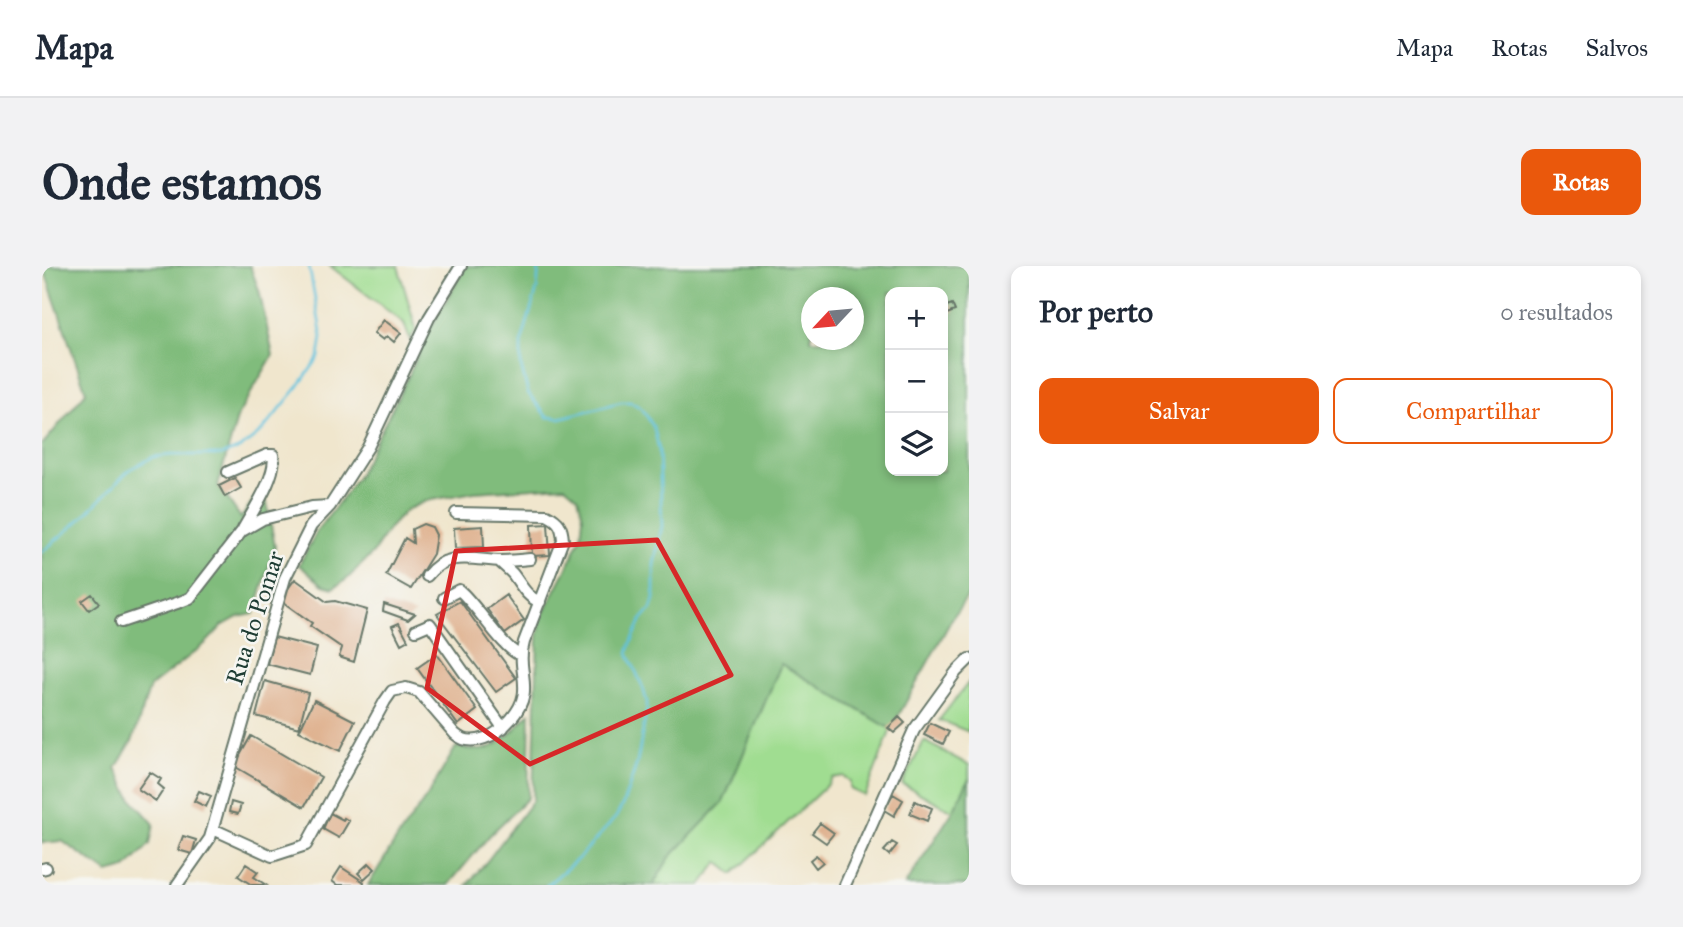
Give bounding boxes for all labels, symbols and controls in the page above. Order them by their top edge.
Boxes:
text: Mapa [35,28,113,68]
text: Mapa [1396,33,1453,63]
text: Rotas [1491,33,1547,63]
text: Salvos [1585,33,1648,63]
button: Rotas [1521,149,1641,215]
text: Onde estamos [42,153,322,212]
north arrow [801,287,864,350]
map controls [885,287,948,476]
button: + [885,287,948,350]
text: Por perto [1039,294,1153,330]
text: 0 resultados [1500,298,1613,326]
button: − [885,350,948,413]
button: Salvar [1039,378,1319,444]
button: Compartilhar [1333,378,1613,444]
button: layers [885,413,948,476]
street label: Rua do Pomar [219,547,291,689]

